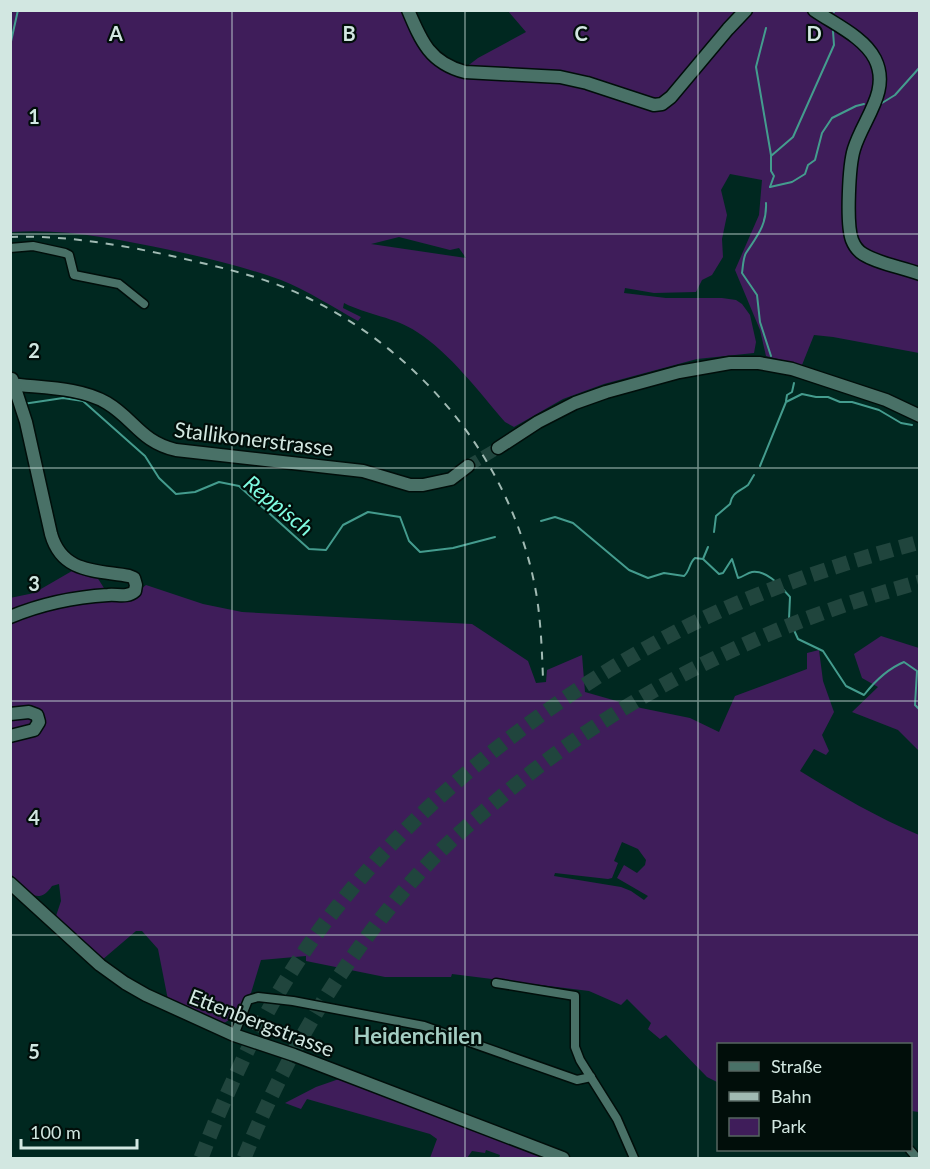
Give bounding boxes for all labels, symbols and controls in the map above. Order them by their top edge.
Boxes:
text: A [108,21,123,45]
text: B [342,21,356,45]
text: C [574,21,588,45]
text: D [806,21,822,45]
text: 1 [28,104,40,128]
text: 2 [28,338,40,362]
street label: Stallikonerstrasse [173,416,335,460]
water label: Reppisch [239,469,319,541]
text: 3 [28,571,40,595]
text: 4 [28,805,40,829]
street label: Ettenbergstrasse [186,983,338,1061]
district label: Heidenchilen [354,1022,482,1049]
text: 5 [28,1039,40,1063]
legend [717,1043,912,1151]
text: Straße [771,1055,822,1077]
text: Bahn [771,1085,812,1107]
scale bar [21,1112,136,1150]
text: Park [771,1115,807,1137]
text: 100 m [30,1121,81,1143]

